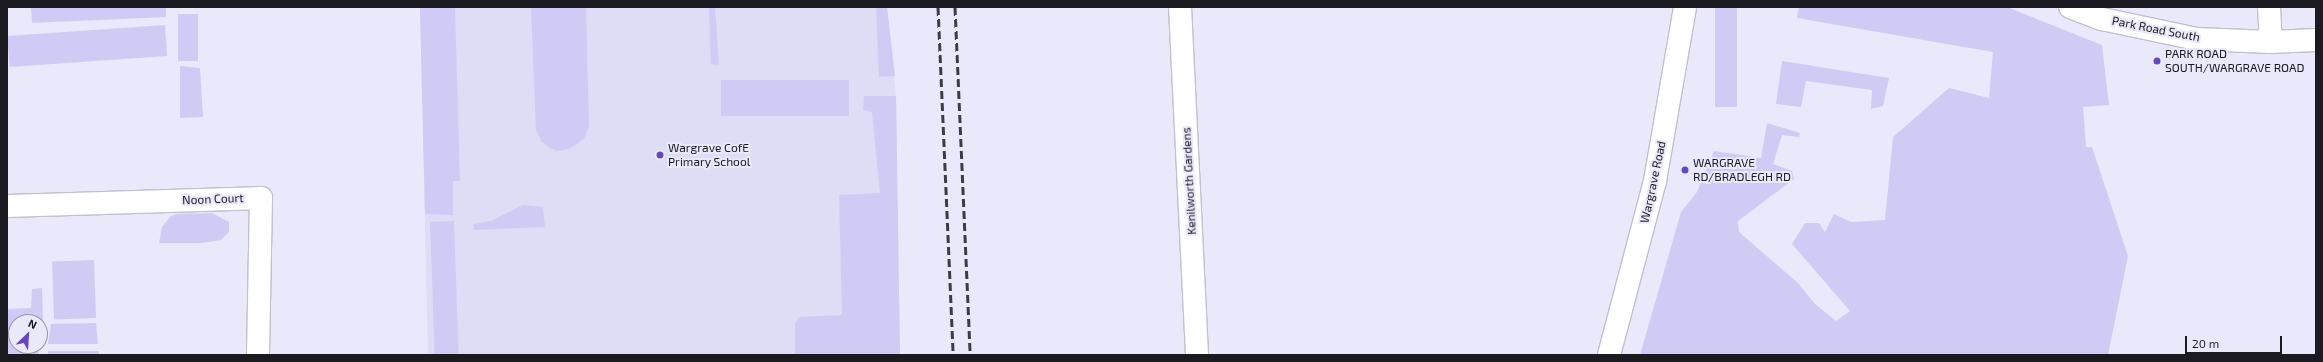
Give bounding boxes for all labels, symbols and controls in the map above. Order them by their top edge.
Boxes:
street label: Park Road South [2111,13,2201,45]
place label: PARK ROAD SOUTH/WARGRAVE ROAD [2165,47,2304,75]
marker: PARK ROAD SOUTH/WARGRAVE ROAD [2152,56,2162,66]
street label: Kenilworth Gardens [1179,127,1199,235]
street label: Wargrave Road [1637,140,1669,224]
place label: Wargrave CofE Primary School [668,141,751,169]
marker: Wargrave CofE Primary School [655,150,665,160]
place label: WARGRAVE RD/BRADLEGH RD [1693,156,1791,184]
marker: WARGRAVE RD/BRADLEGH RD [1680,165,1690,175]
street label: Noon Court [182,191,244,207]
north arrow [8,314,48,354]
text: N [27,316,39,331]
scale bar [2187,328,2284,354]
text: 20 m [2192,336,2219,350]

